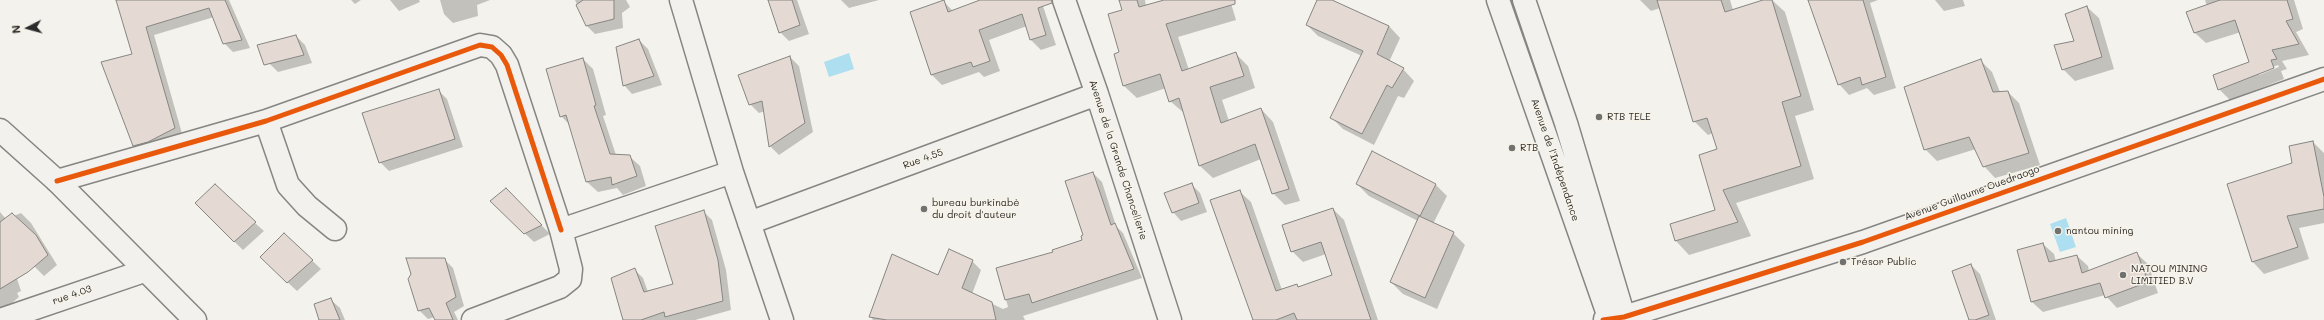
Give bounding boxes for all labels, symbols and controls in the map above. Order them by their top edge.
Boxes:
north arrow [8,8,48,48]
text: N [8,24,23,34]
street label: Avenue de la Grande Chancellerie [1086,78,1150,242]
street label: Avenue de l'Indépendance [1528,97,1582,223]
place label: RTB TELE [1607,111,1651,123]
marker: RTB TELE [1594,112,1604,122]
place label: RTB [1520,142,1538,154]
marker: RTB [1507,143,1517,153]
street label: Rue 4.55 [901,146,945,172]
street label: Avenue Guillaume Ouedraogo [1903,163,2041,223]
place label: bureau burkinabè du droit d'auteur [932,197,1020,220]
marker: bureau burkinabè du droit d'auteur [919,204,929,214]
place label: nantou mining [2066,225,2133,237]
marker: nantou mining [2053,226,2063,236]
place label: Trésor Public [1851,256,1916,268]
marker: Trésor Public [1838,257,1848,267]
place label: NATOU MINING LIMITIED B.V [2131,263,2208,286]
marker: NATOU MINING LIMITIED B.V [2118,270,2128,280]
street label: rue 4.03 [51,283,93,307]

